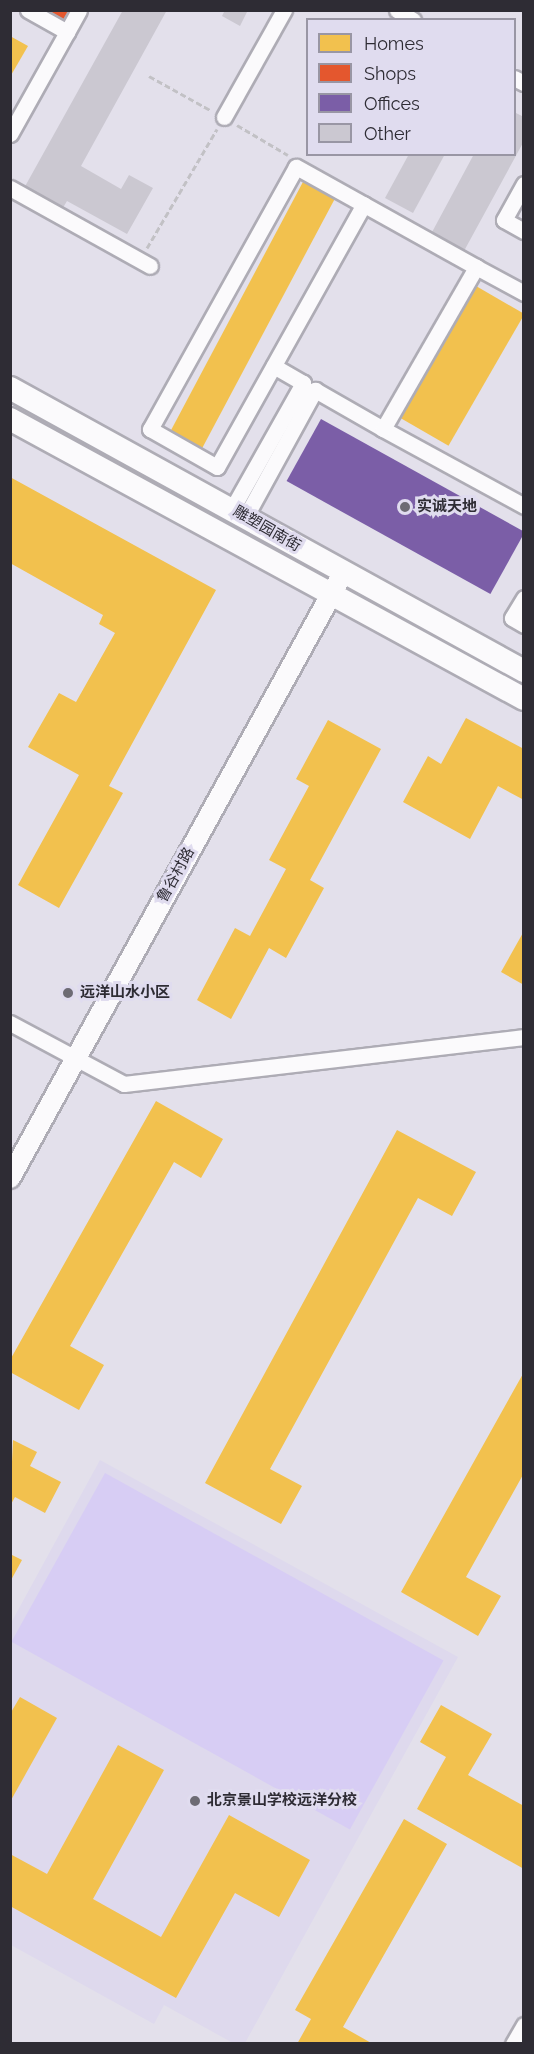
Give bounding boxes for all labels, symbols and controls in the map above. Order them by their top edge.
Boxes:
legend [306,18,516,156]
text: Homes [364,33,424,54]
text: Shops [364,63,416,84]
text: Offices [364,93,420,114]
text: Other [364,123,411,144]
place label: 实诚天地 [417,498,477,516]
marker: 实诚天地 [398,500,412,514]
street label: 雕塑园南街 [230,502,304,556]
street label: 鲁谷村路 [154,844,198,906]
place label: 远洋山水小区 [80,984,170,1002]
marker: 远洋山水小区 [61,986,75,1000]
place label: 北京景山学校远洋分校 [207,1792,357,1810]
marker: 北京景山学校远洋分校 [188,1794,202,1808]

